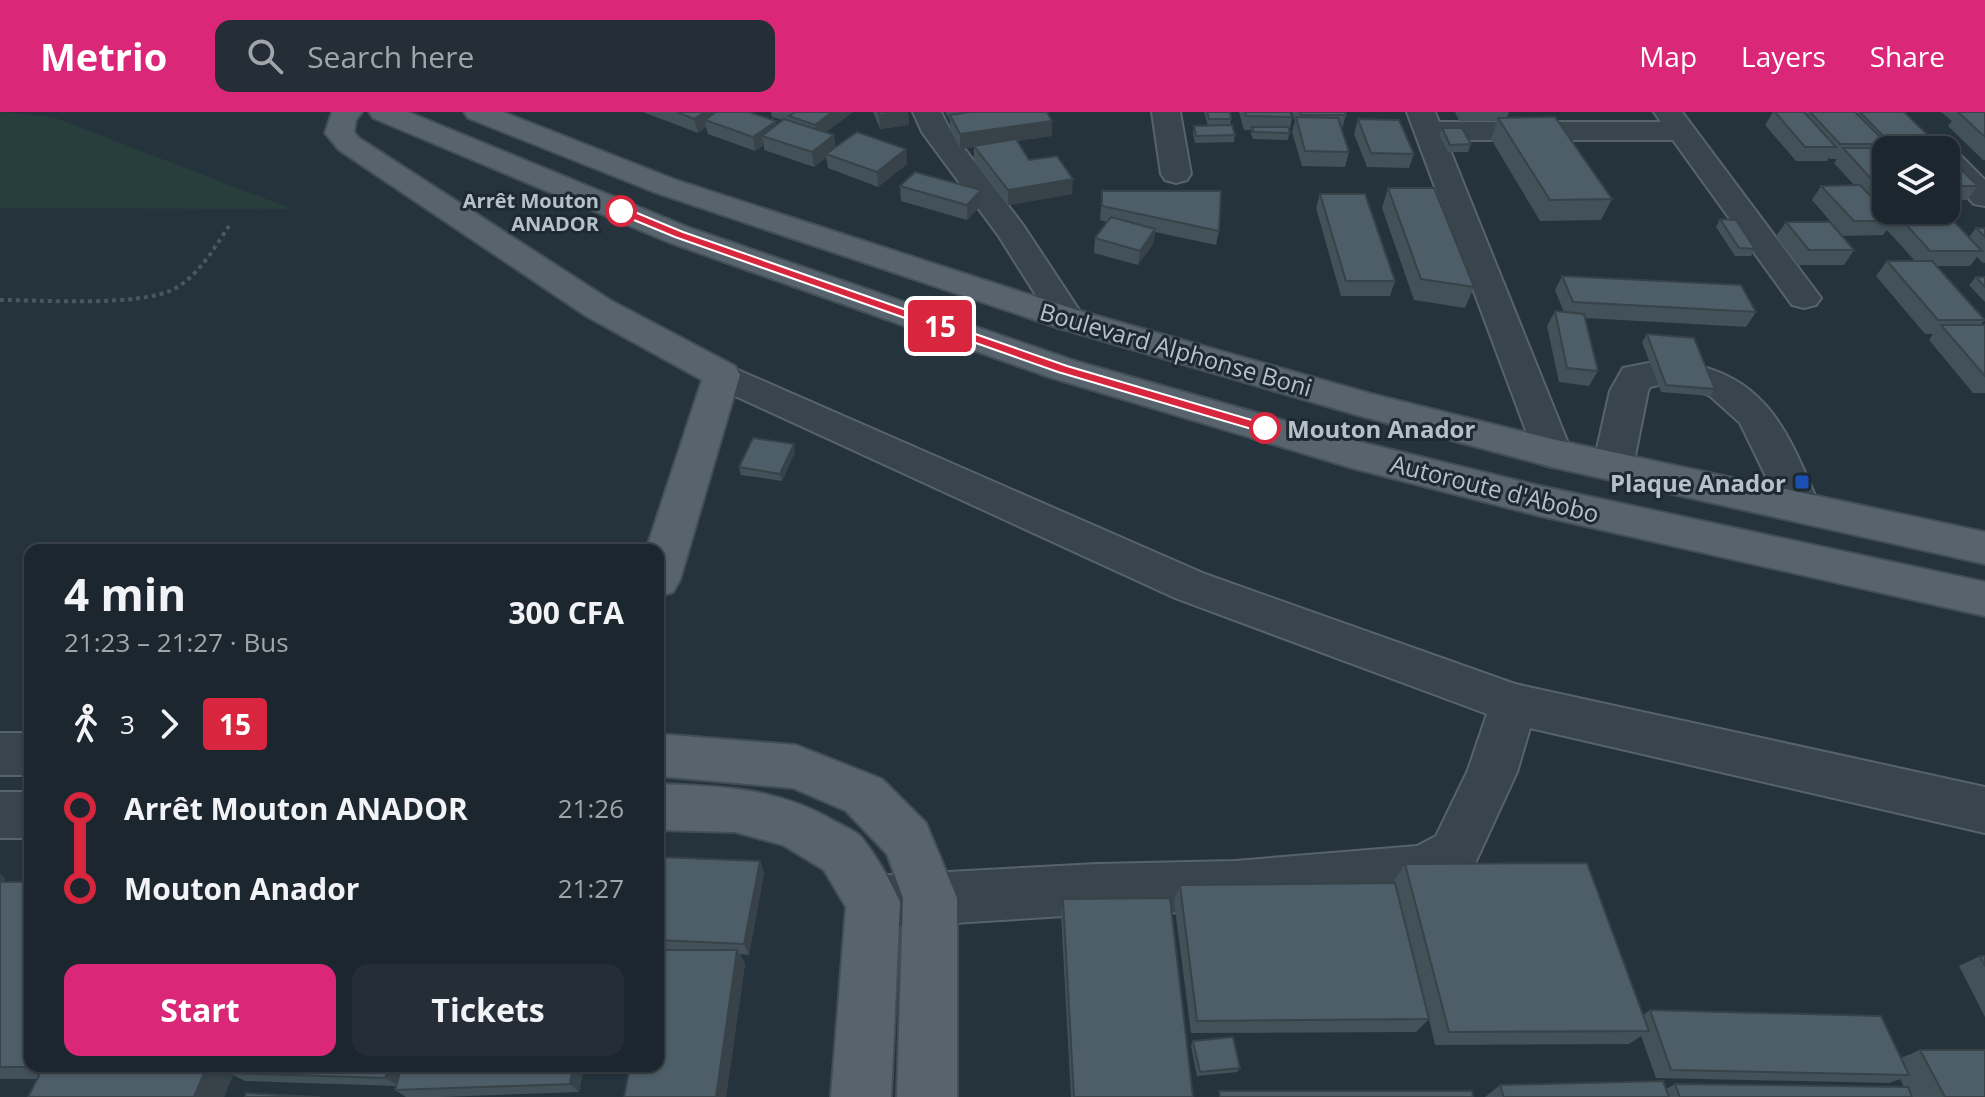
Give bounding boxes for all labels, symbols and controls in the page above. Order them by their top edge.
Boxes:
search box [215,20,775,92]
text: Metrio [40,30,167,82]
icon: search [243,34,287,78]
text: Search here [307,36,474,77]
text: Map [1639,37,1697,75]
text: Layers [1741,37,1826,75]
text: Share [1870,37,1945,75]
map controls [1872,136,1960,224]
button: layers [1872,136,1960,224]
place label: Arrêt Mouton ANADOR [463,187,600,237]
marker: Arrêt Mouton ANADOR [606,196,636,226]
street label: Boulevard Alphonse Boni [1036,294,1316,404]
line badge: 15 [904,300,976,352]
text: 15 [924,307,956,345]
place label: Mouton Anador [1287,412,1475,445]
marker: Mouton Anador [1250,413,1280,443]
street label: Autoroute d'Abobo [1387,446,1603,530]
place label: Plaque Anador [1610,466,1786,499]
marker: Plaque Anador [1793,473,1811,491]
text: 4 min [64,564,186,624]
text: 300 CFA [508,592,624,633]
text: 21:23 – 21:27 · Bus [64,624,289,660]
icon: walk [64,702,108,746]
icon: forward [147,702,191,746]
text: 15 [219,705,251,743]
text: 3 [120,706,135,742]
text: Arrêt Mouton ANADOR [124,788,468,829]
text: 21:26 [558,790,624,826]
text: Mouton Anador [124,868,359,909]
text: 21:27 [558,870,624,906]
button: Start [64,964,336,1056]
button: Tickets [352,964,624,1056]

